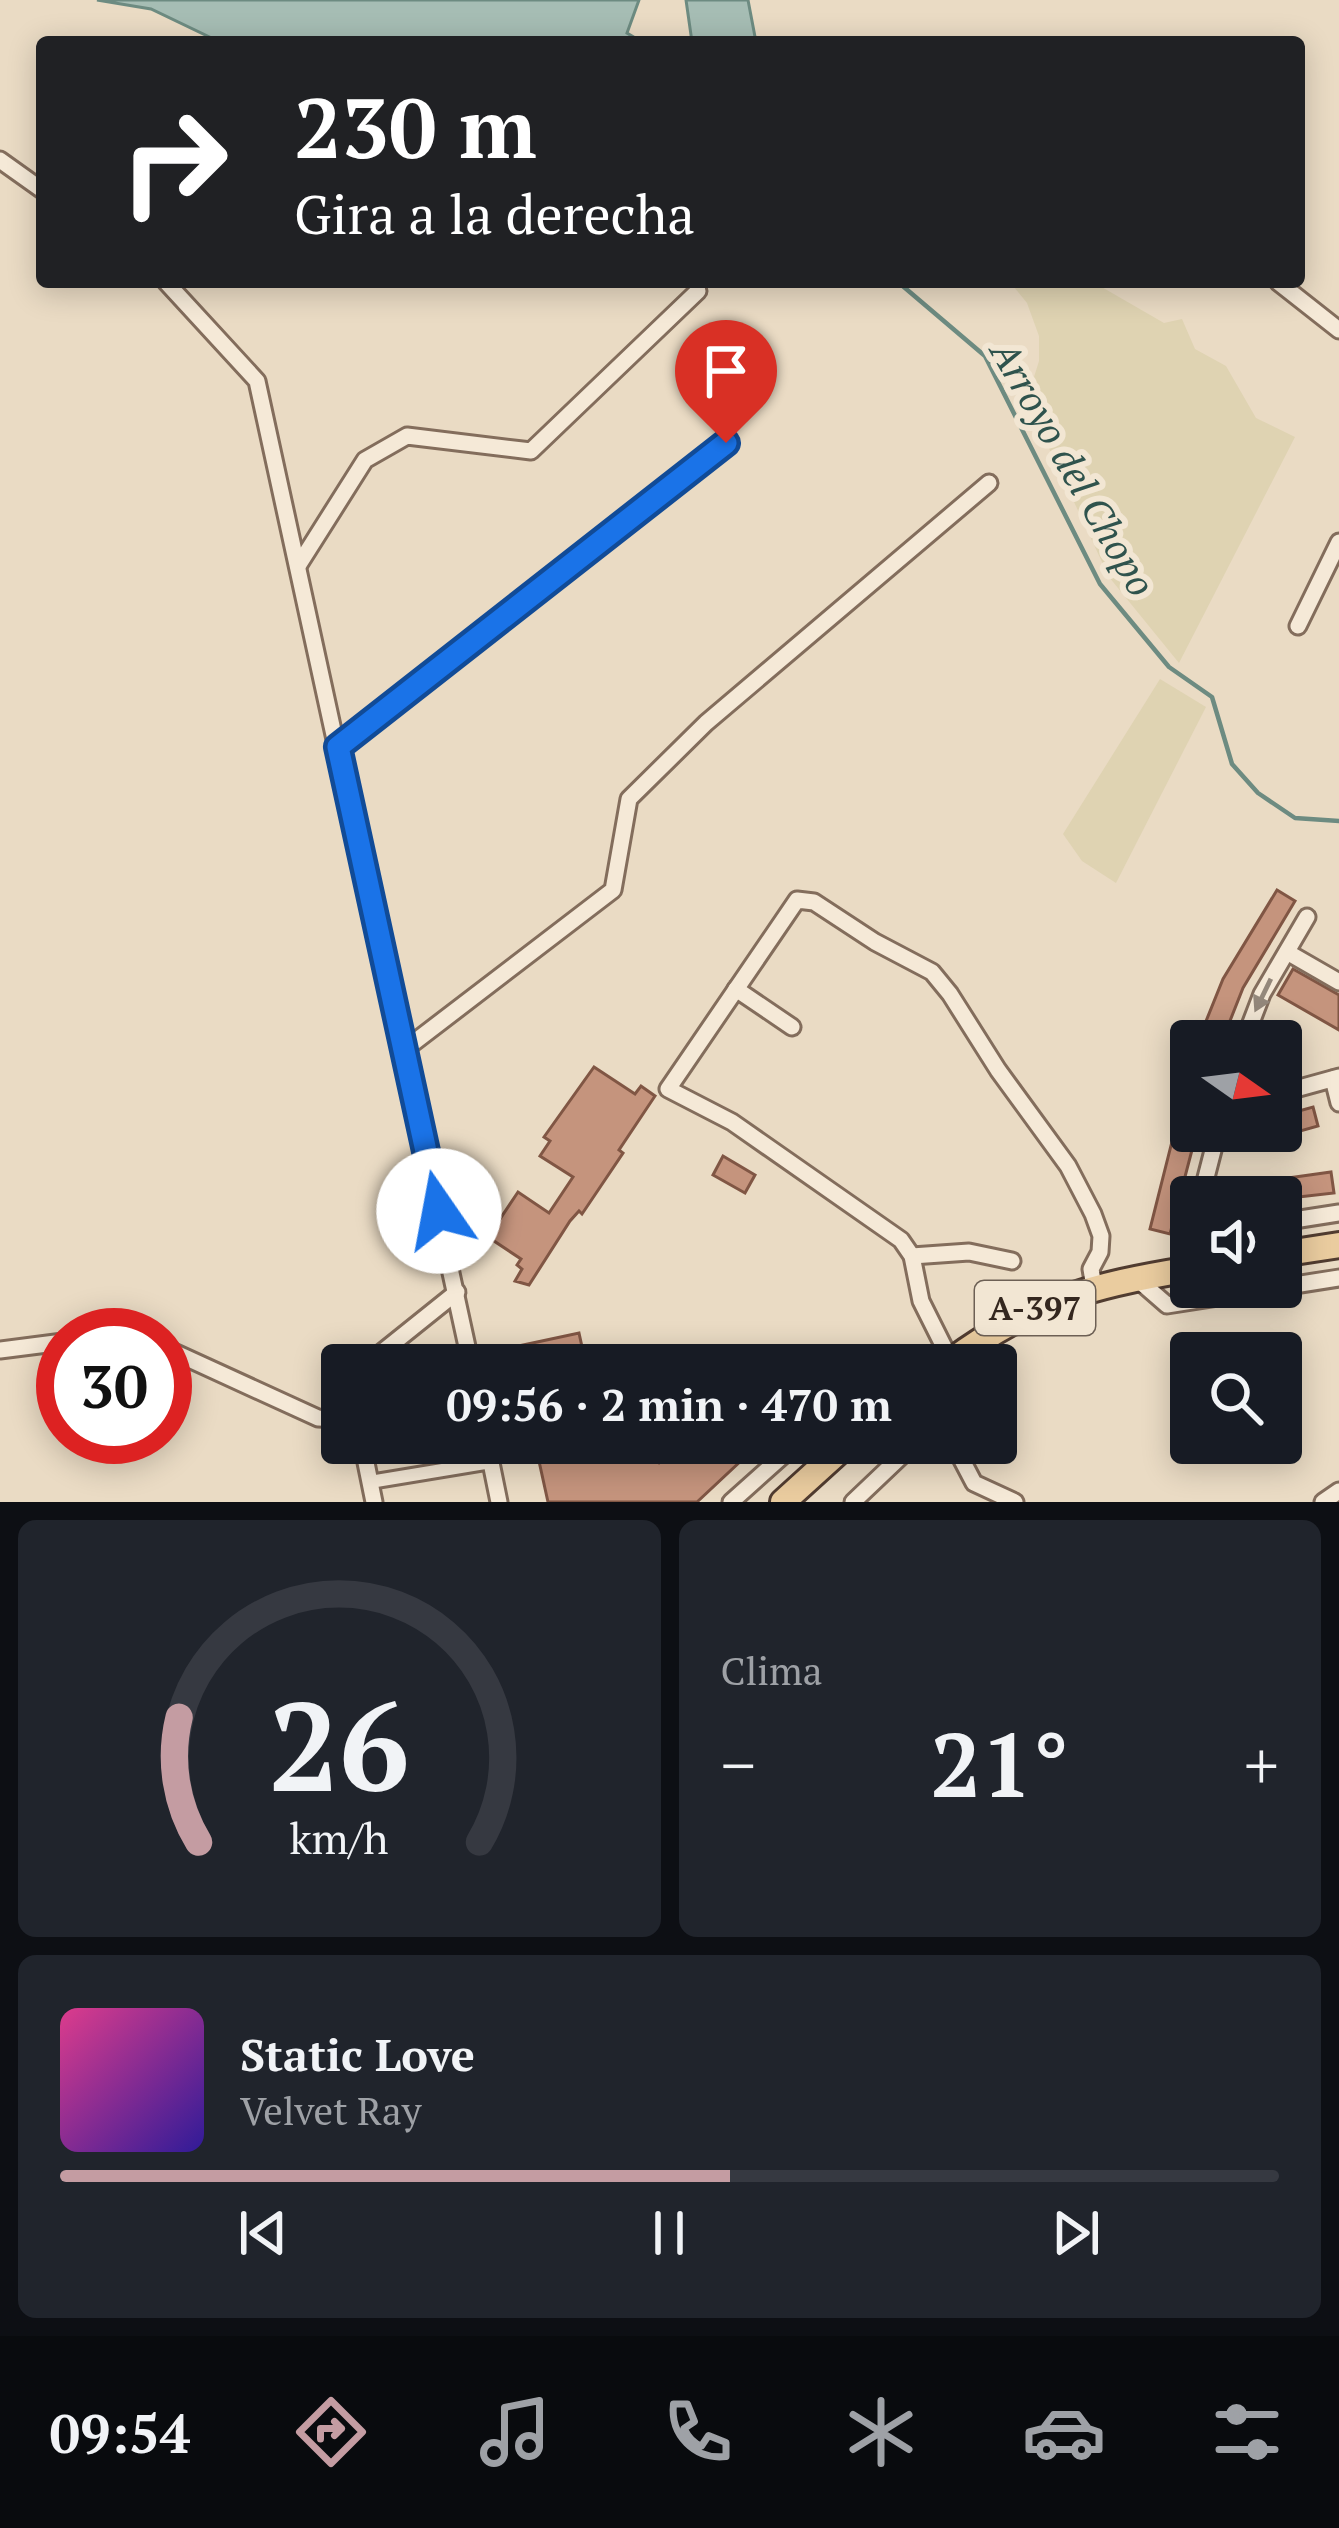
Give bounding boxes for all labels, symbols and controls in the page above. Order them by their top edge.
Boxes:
text: 230 m [294,71,537,182]
icon: right [96,84,252,240]
text: Gira a la derecha [294,178,695,249]
pin [675,320,777,443]
water label: Arroyo del Chopo [978,328,1168,605]
icon: arrive [693,338,759,404]
one-way arrow [1253,978,1273,1013]
north arrow [1170,1020,1302,1152]
map controls [1170,1020,1302,1464]
position arrow [376,1148,502,1274]
button: sound [1170,1176,1302,1308]
road number: A-397 [975,1281,1095,1335]
speed limit sign: 30 [36,1308,192,1464]
button: search [1170,1332,1302,1464]
text: 09:56 · 2 min · 470 m [446,1374,892,1434]
text: Clima [721,1644,822,1696]
text: 26 [269,1661,410,1827]
text: 21° [930,1703,1069,1823]
text: − [721,1720,756,1808]
text: + [1244,1720,1279,1808]
text: km/h [290,1808,389,1865]
text: Static Love [240,2024,475,2084]
text: Velvet Ray [240,2084,421,2136]
icon: previous [230,2200,296,2266]
icon: pause [636,2200,702,2266]
icon: next [1043,2200,1109,2266]
icon: directions [289,2390,373,2474]
icon: music [473,2390,557,2474]
icon: phone [656,2390,740,2474]
icon: climate [839,2390,923,2474]
icon: car [1022,2390,1106,2474]
icon: filters [1205,2390,1289,2474]
text: 09:54 [50,2397,190,2468]

